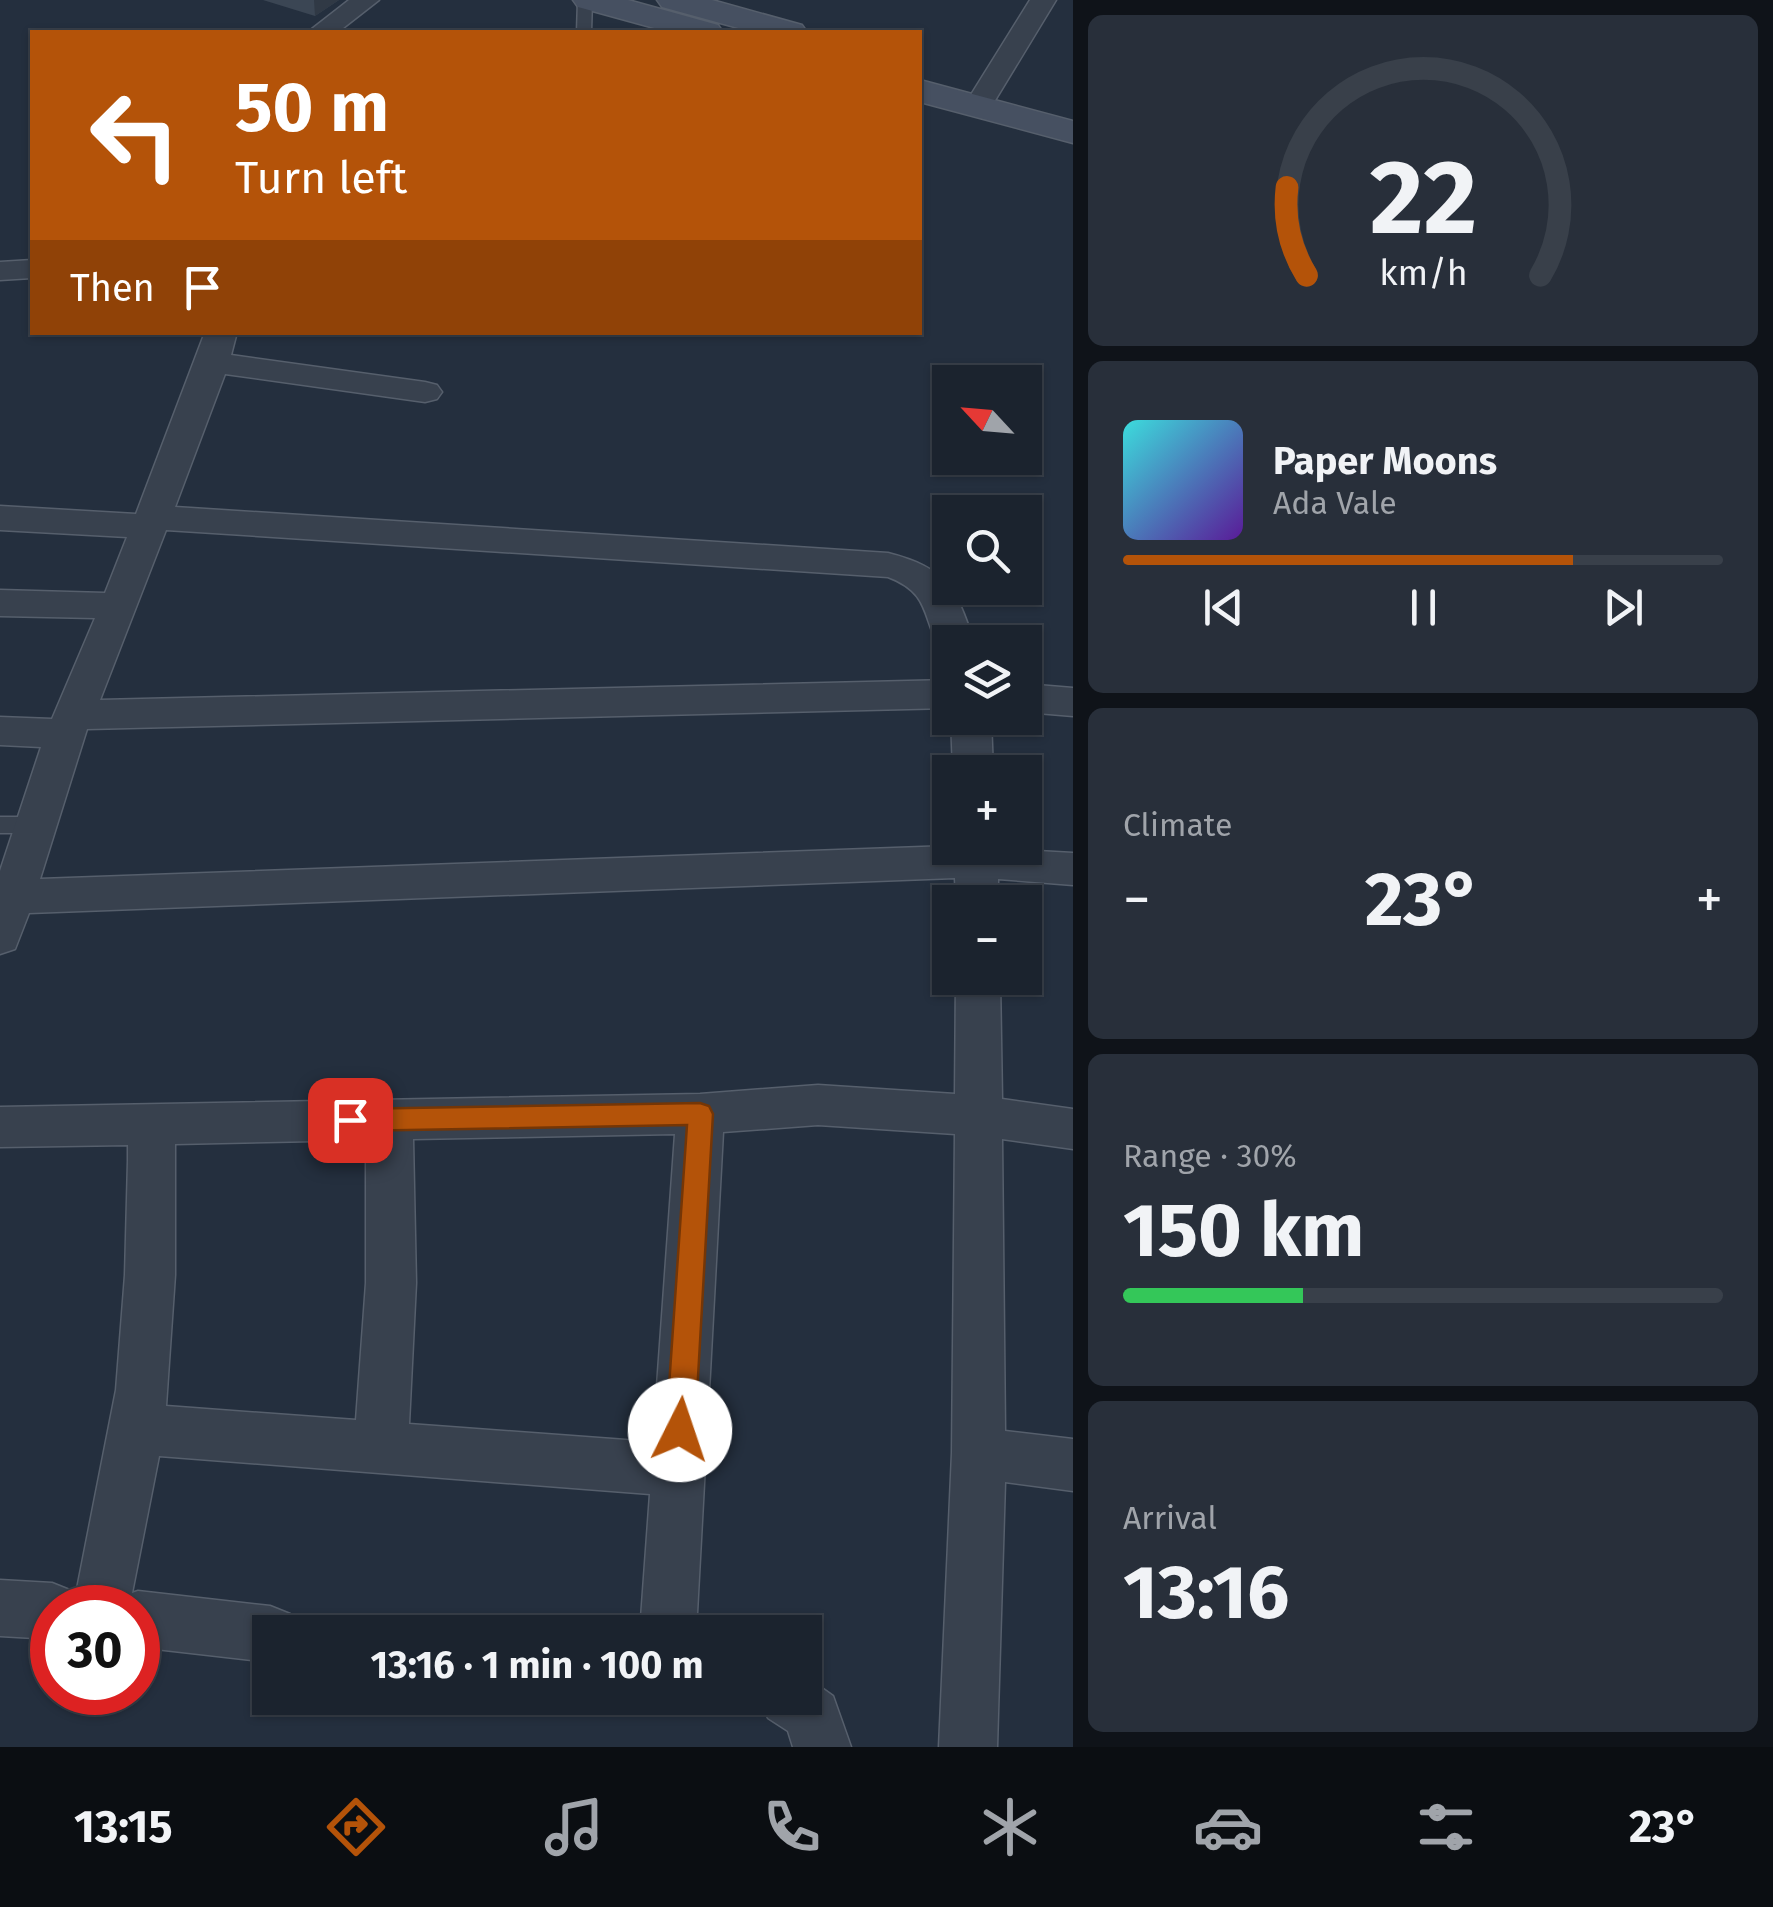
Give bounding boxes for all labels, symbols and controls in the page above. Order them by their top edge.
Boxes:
text: 50 m [235,66,389,150]
icon: left [70,70,200,200]
text: 22 [1369,136,1477,261]
text: Turn left [235,151,407,205]
text: km/h [1379,252,1467,294]
icon: arrive [175,260,230,315]
text: Then [70,265,155,311]
north arrow [932,365,1042,475]
map controls [932,365,1042,995]
text: Paper Moons [1273,438,1497,484]
text: Ada Vale [1273,484,1397,522]
button: search [932,495,1042,605]
icon: previous [1196,580,1251,635]
icon: pause [1396,580,1451,635]
icon: next [1596,580,1651,635]
button: layers [932,625,1042,735]
button: + [932,755,1042,865]
text: Climate [1123,806,1232,844]
text: 23° [1365,855,1481,945]
text: − [1123,867,1151,933]
text: + [1696,867,1723,933]
button: − [932,885,1042,995]
pin [308,1078,393,1163]
icon: arrive [323,1093,378,1148]
text: Range · 30% [1123,1137,1297,1175]
text: 150 km [1123,1186,1364,1276]
position arrow [628,1378,732,1482]
text: Arrival [1123,1499,1217,1537]
text: 13:16 [1123,1548,1289,1638]
speed limit sign: 30 [30,1585,160,1715]
text: 13:16 · 1 min · 100 m [370,1642,704,1688]
icon: directions [321,1792,391,1862]
icon: music [539,1792,609,1862]
icon: phone [757,1792,827,1862]
icon: climate [975,1792,1045,1862]
icon: car [1193,1792,1263,1862]
icon: filters [1411,1792,1481,1862]
text: 13:15 [74,1800,173,1854]
text: 23° [1629,1800,1699,1854]

